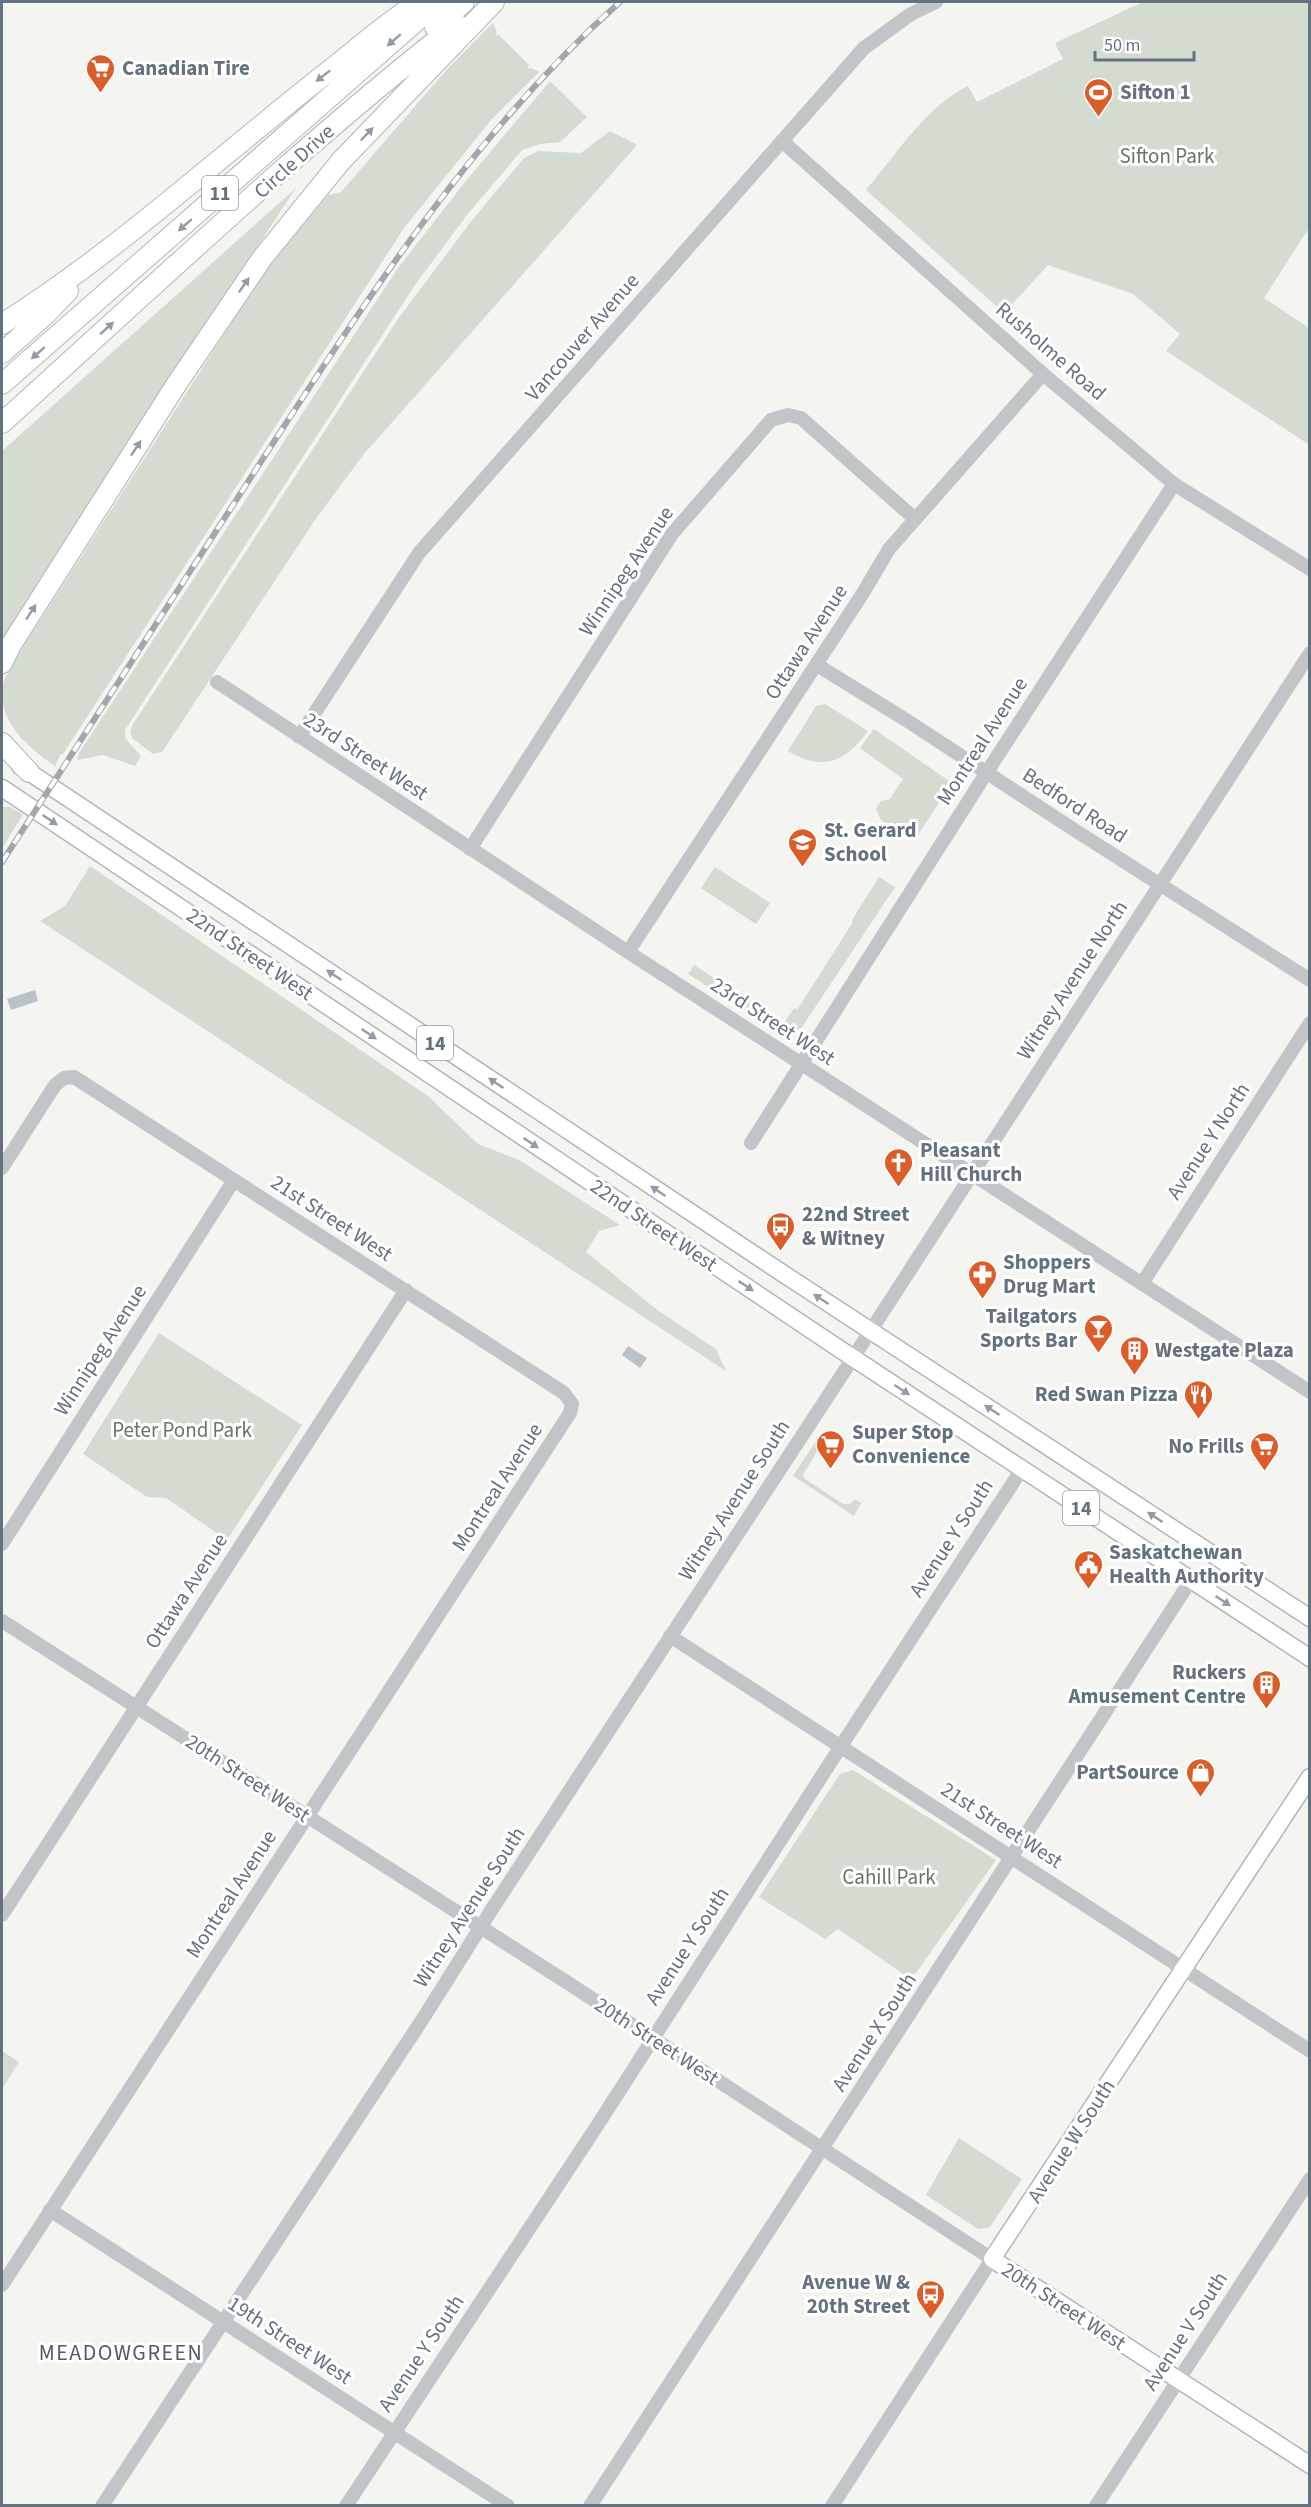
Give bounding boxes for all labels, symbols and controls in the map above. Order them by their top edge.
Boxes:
scale bar [1095,24,1194,62]
one-way arrow [387,33,402,46]
text: 50 m [1104,33,1140,58]
supermarket icon: Canadian Tire [85,52,117,94]
place label: Canadian Tire [122,53,250,83]
one-way arrow [315,69,330,81]
sports icon: Sifton 1 [1083,76,1115,118]
place label: Sifton 1 [1120,77,1191,107]
street label: Circle Drive [247,117,341,205]
one-way arrow [359,128,373,142]
park label: Sifton Park [1120,141,1215,171]
road number: 11 [202,176,238,210]
one-way arrow [177,218,192,232]
street label: Vancouver Avenue [518,267,646,407]
one-way arrow [238,278,250,294]
street label: Rusholme Road [989,295,1113,407]
one-way arrow [100,321,115,335]
one-way arrow [31,346,46,359]
one-way arrow [131,440,142,456]
street label: Winnipeg Avenue [571,500,681,642]
street label: Ottawa Avenue [757,578,855,706]
one-way arrow [26,604,37,620]
street label: Montreal Avenue [929,671,1035,811]
street label: 23rd Street West [298,704,434,808]
street label: Bedford Road [1017,760,1133,850]
one-way arrow [42,814,58,825]
place label: St. Gerard School [824,815,917,869]
school or university icon: St. Gerard School [787,826,819,868]
street label: Witney Avenue North [1009,894,1135,1066]
street label: 22nd Street West [180,900,320,1008]
one-way arrow [326,969,342,981]
street label: 23rd Street West [705,969,841,1073]
road number: 14 [417,1026,453,1060]
one-way arrow [361,1028,377,1039]
street label: Avenue Y North [1159,1077,1257,1205]
one-way arrow [488,1078,504,1089]
place label: Pleasant Hill Church [920,1135,1022,1189]
one-way arrow [523,1137,539,1148]
church icon: Pleasant Hill Church [883,1146,915,1188]
street label: 21st Street West [265,1167,399,1269]
street label: 22nd Street West [584,1171,724,1279]
one-way arrow [651,1185,667,1197]
place label: 22nd Street & Witney [802,1199,909,1253]
bus stop icon: 22nd Street & Witney [765,1210,797,1252]
place label: Shoppers Drug Mart [1003,1247,1096,1301]
pharmacy icon: Shoppers Drug Mart [966,1258,998,1300]
street label: Winnipeg Avenue [46,1278,154,1422]
one-way arrow [737,1280,753,1292]
one-way arrow [813,1293,829,1304]
place label: Tailgators Sports Bar [980,1301,1078,1355]
bar icon: Tailgators Sports Bar [1082,1312,1114,1354]
building icon: Westgate Plaza [1118,1334,1150,1376]
place label: Westgate Plaza [1155,1335,1294,1365]
restaurant icon: Red Swan Pizza [1183,1378,1215,1420]
place label: Red Swan Pizza [1035,1379,1178,1409]
one-way arrow [893,1384,909,1396]
one-way arrow [984,1405,1000,1416]
street label: Witney Avenue South [671,1414,797,1586]
park label: Peter Pond Park [112,1415,252,1445]
street label: Montreal Avenue [444,1417,550,1557]
place label: Super Stop Convenience [852,1417,971,1471]
supermarket icon: Super Stop Convenience [815,1428,847,1470]
supermarket icon: No Frills [1249,1430,1281,1472]
place label: No Frills [1168,1431,1244,1461]
street label: Avenue Y South [901,1473,1001,1603]
road number: 14 [1063,1491,1099,1525]
one-way arrow [1147,1511,1163,1522]
street label: Ottawa Avenue [137,1527,235,1655]
place label: Saskatchewan Health Authority [1109,1537,1264,1591]
public building icon: Saskatchewan Health Authority [1072,1548,1104,1590]
one-way arrow [1215,1595,1231,1606]
place label: Ruckers Amusement Centre [1068,1657,1246,1711]
building icon: Ruckers Amusement Centre [1251,1668,1283,1710]
street label: 20th Street West [180,1727,316,1829]
shop icon: PartSource [1184,1756,1216,1798]
place label: PartSource [1076,1757,1179,1787]
street label: 21st Street West [935,1774,1069,1876]
street label: Witney Avenue South [406,1821,532,1993]
street label: Montreal Avenue [178,1824,284,1964]
park label: Cahill Park [842,1862,936,1892]
street label: Avenue Y South [637,1881,737,2011]
street label: Avenue X South [824,1967,924,2097]
street label: 20th Street West [589,1990,725,2092]
street label: Avenue W South [1020,2073,1122,2209]
street label: 20th Street West [996,2255,1132,2357]
street label: Avenue V South [1135,2266,1235,2396]
place label: Avenue W & 20th Street [801,2267,910,2321]
bus stop icon: Avenue W & 20th Street [915,2278,947,2320]
street label: Avenue Y South [371,2288,471,2418]
street label: 19th Street West [222,2289,358,2391]
district label: MEADOWGREEN [39,2337,203,2369]

